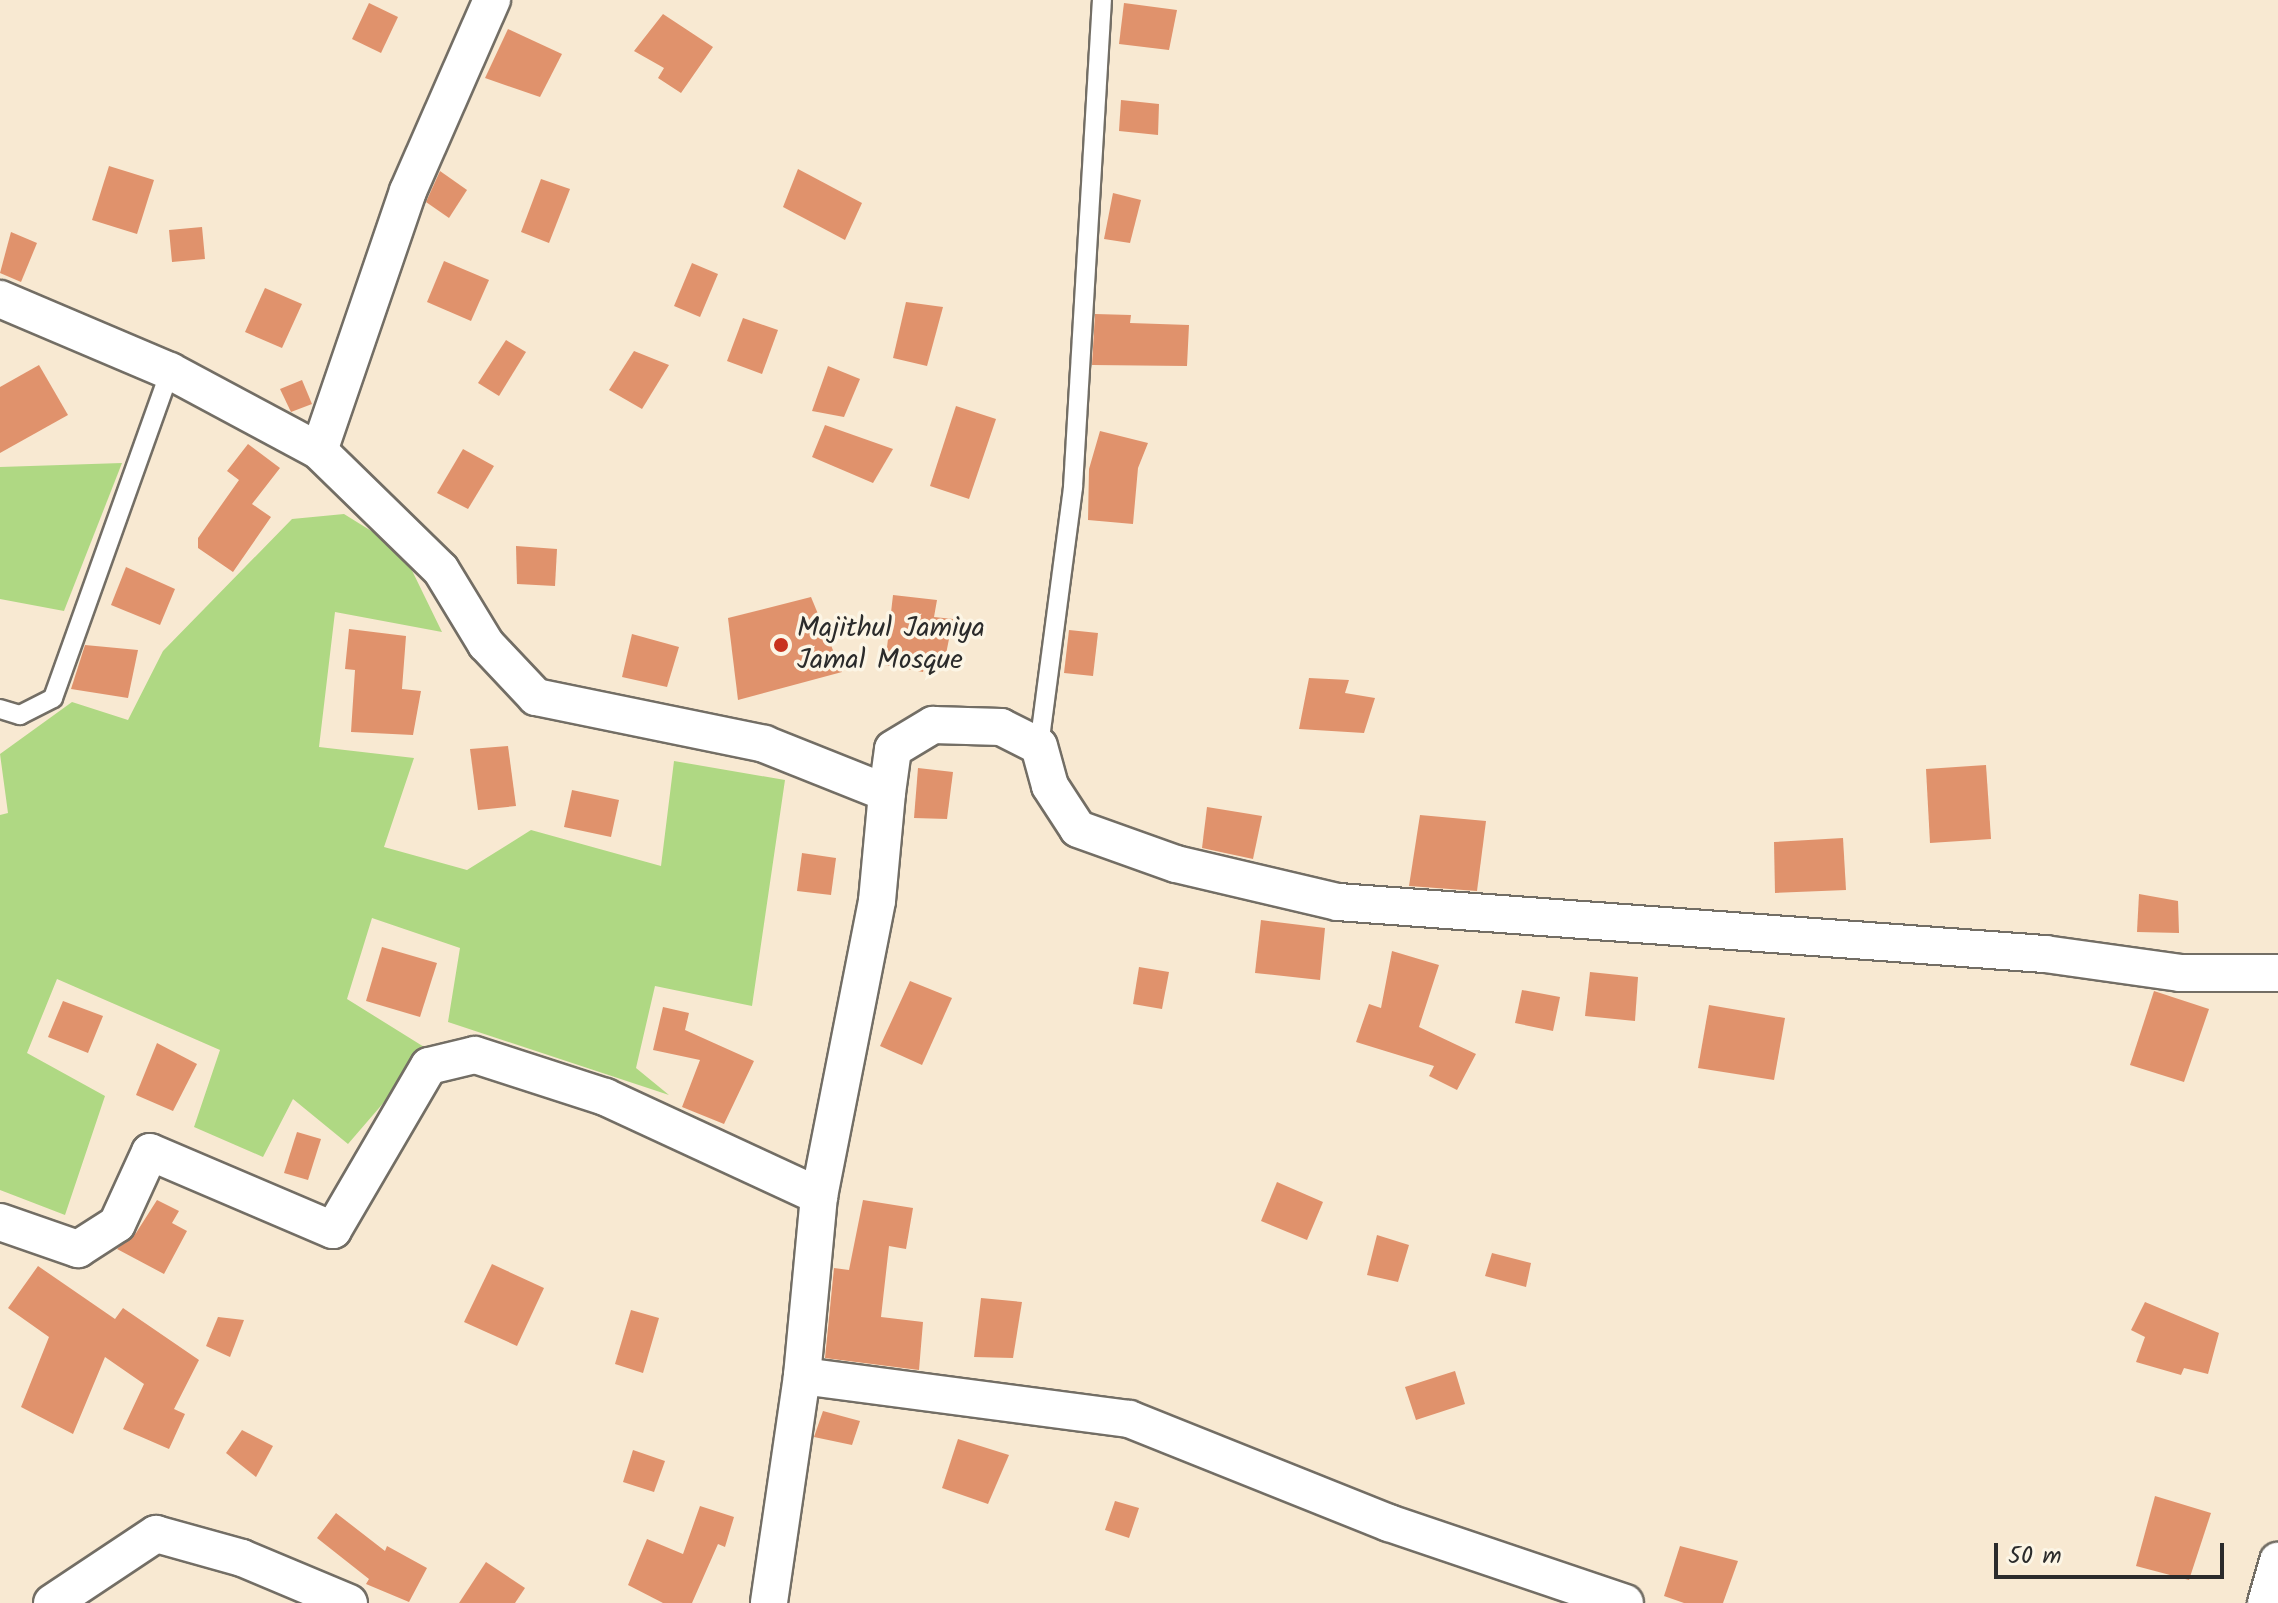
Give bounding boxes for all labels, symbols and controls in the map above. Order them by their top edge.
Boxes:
place label: Majithul Jamiya Jamal Mosque [797,612,985,678]
marker: Majithul Jamiya Jamal Mosque [772,636,790,654]
scale bar [1998,1527,2228,1577]
text: 50 m [2008,1537,2062,1576]

